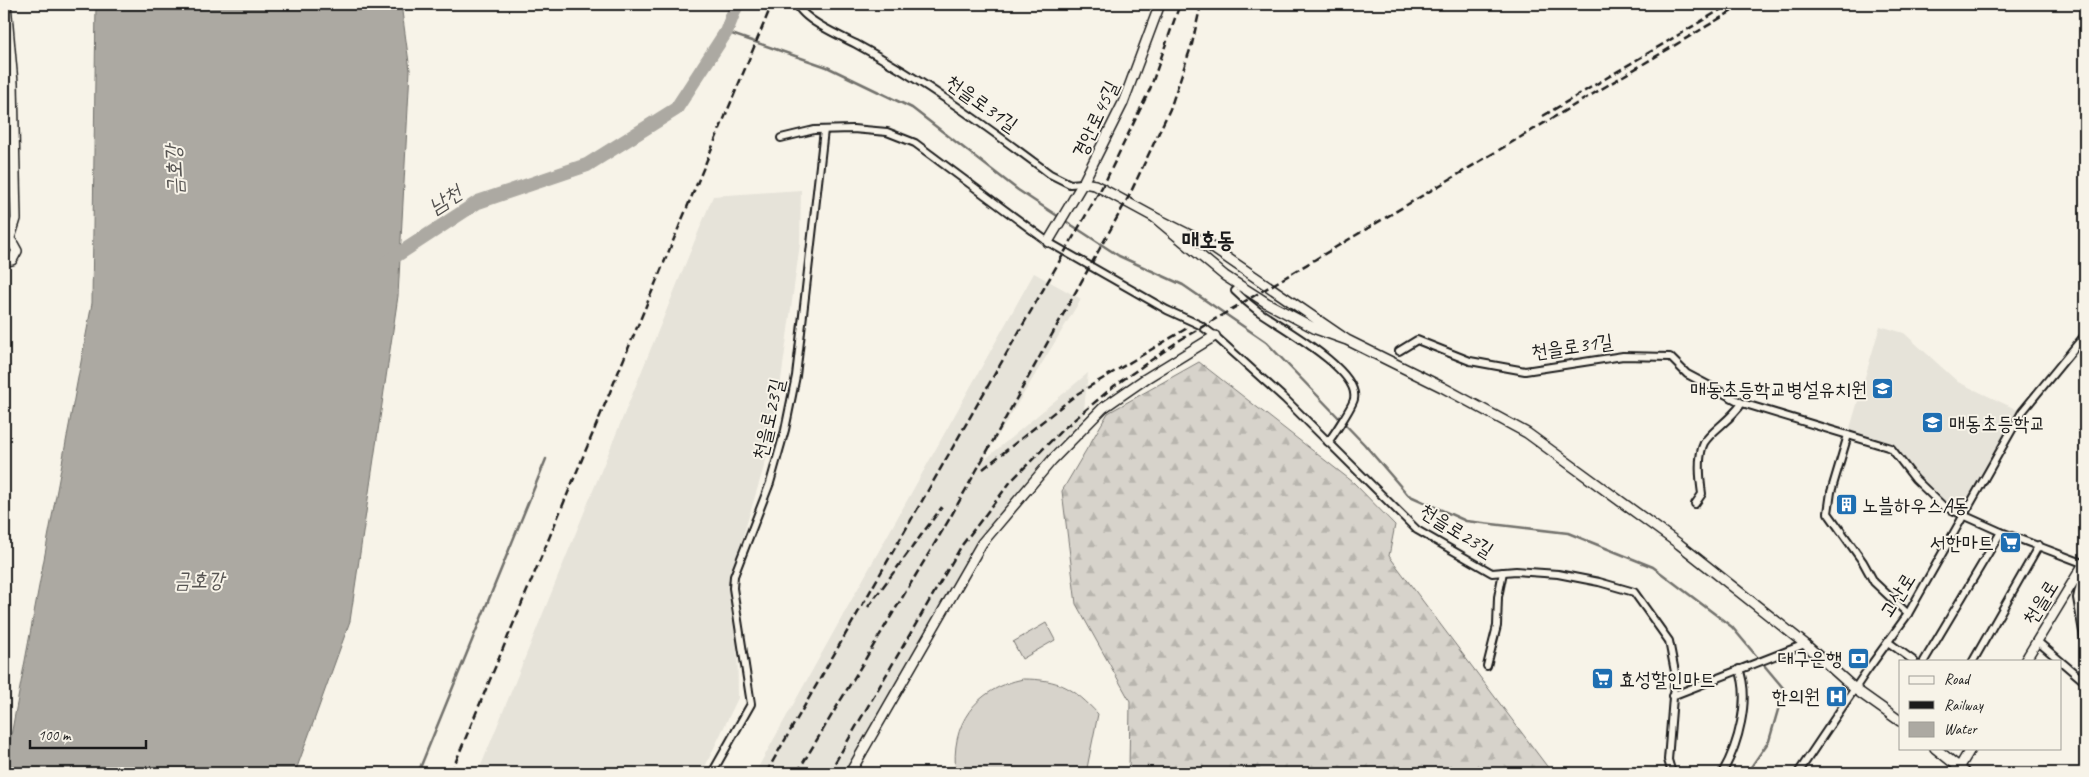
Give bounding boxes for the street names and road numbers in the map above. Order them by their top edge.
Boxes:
street label: 천을로31길 [941,70,1023,137]
street label: 경안로45길 [1067,77,1124,162]
street label: 천을로31길 [1530,328,1615,365]
street label: 천을로23길 [747,376,790,462]
street label: 천을로23길 [1415,498,1498,563]
street label: 고산로 [1874,568,1921,622]
street label: 천을로 [2017,575,2064,629]

